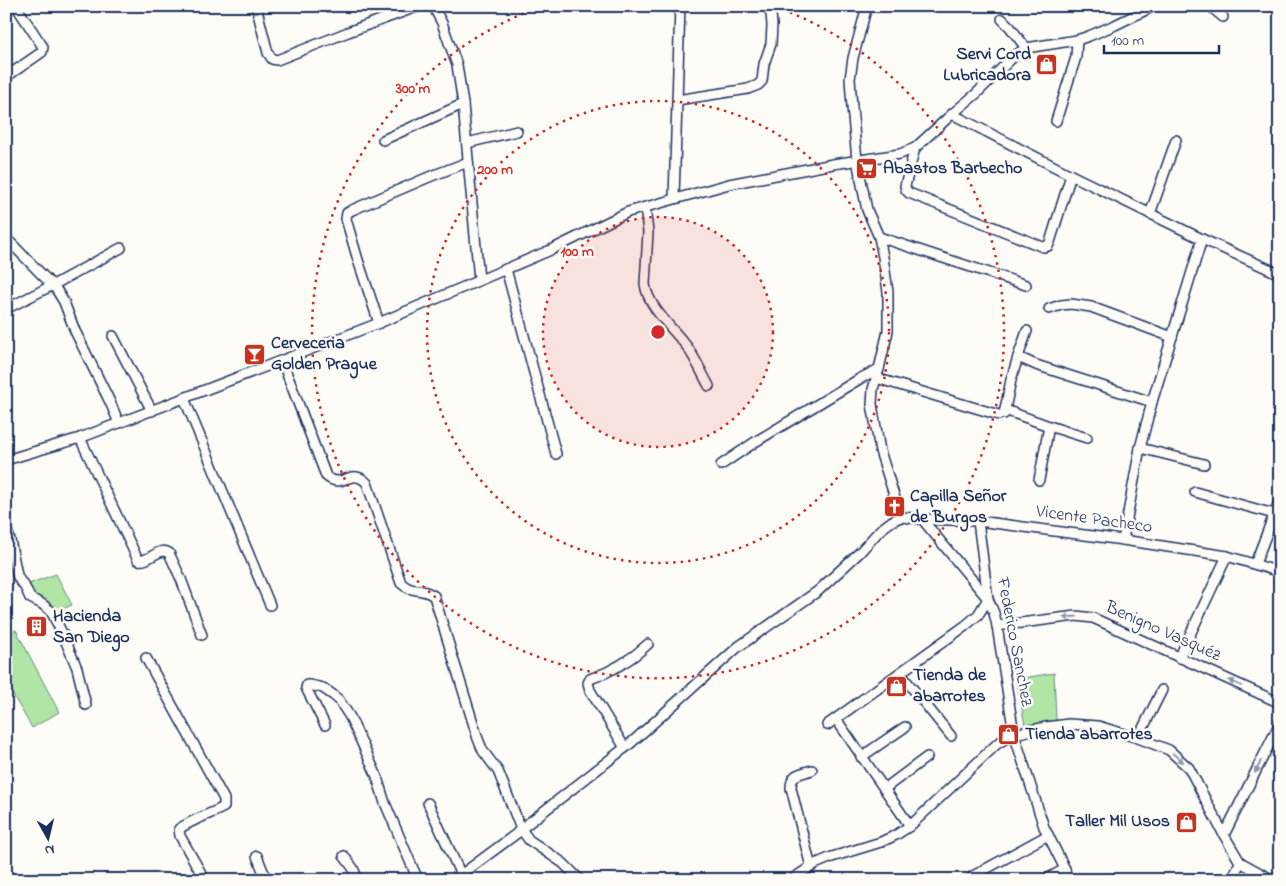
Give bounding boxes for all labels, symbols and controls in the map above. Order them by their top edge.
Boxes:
scale bar [1104,22,1218,54]
text: 100 m [1111,30,1144,52]
place label: Servi Cord Lubricadora [943,42,1032,89]
shop icon: Servi Cord Lubricadora [1035,53,1059,77]
text: 300 m [395,78,431,100]
place label: Abastos Barbecho [883,156,1022,182]
supermarket icon: Abastos Barbecho [855,157,879,181]
text: 200 m [476,159,513,181]
text: 100 m [560,241,594,263]
centre of rings [649,323,667,341]
place label: Cerveceria Golden Prague [271,331,378,379]
bar icon: Cerveceria Golden Prague [243,342,267,366]
place label: Capilla Señor de Burgos [910,484,1007,532]
church icon: Capilla Señor de Burgos [882,495,906,519]
street label: Vicente Pacheco [1033,499,1154,541]
street label: Federico Sanchez [989,574,1039,709]
street label: Benigno Vasquéz [1100,595,1225,670]
place label: Hacienda San Diego [53,604,130,652]
one-way arrow [1061,613,1077,621]
building icon: Hacienda San Diego [25,615,49,639]
place label: Tienda de abarrotes [913,663,987,710]
shop icon: Tienda de abarrotes [885,674,909,698]
one-way arrow [1228,679,1242,687]
place label: Tienda abarrotes [1025,722,1153,748]
shop icon: Tienda abarrotes [997,723,1021,747]
one-way arrow [1171,752,1184,763]
one-way arrow [1254,760,1262,774]
place label: Taller Mil Usos [1065,809,1170,835]
shop icon: Taller Mil Usos [1174,810,1198,834]
north arrow [22,814,72,864]
text: N [43,838,56,860]

